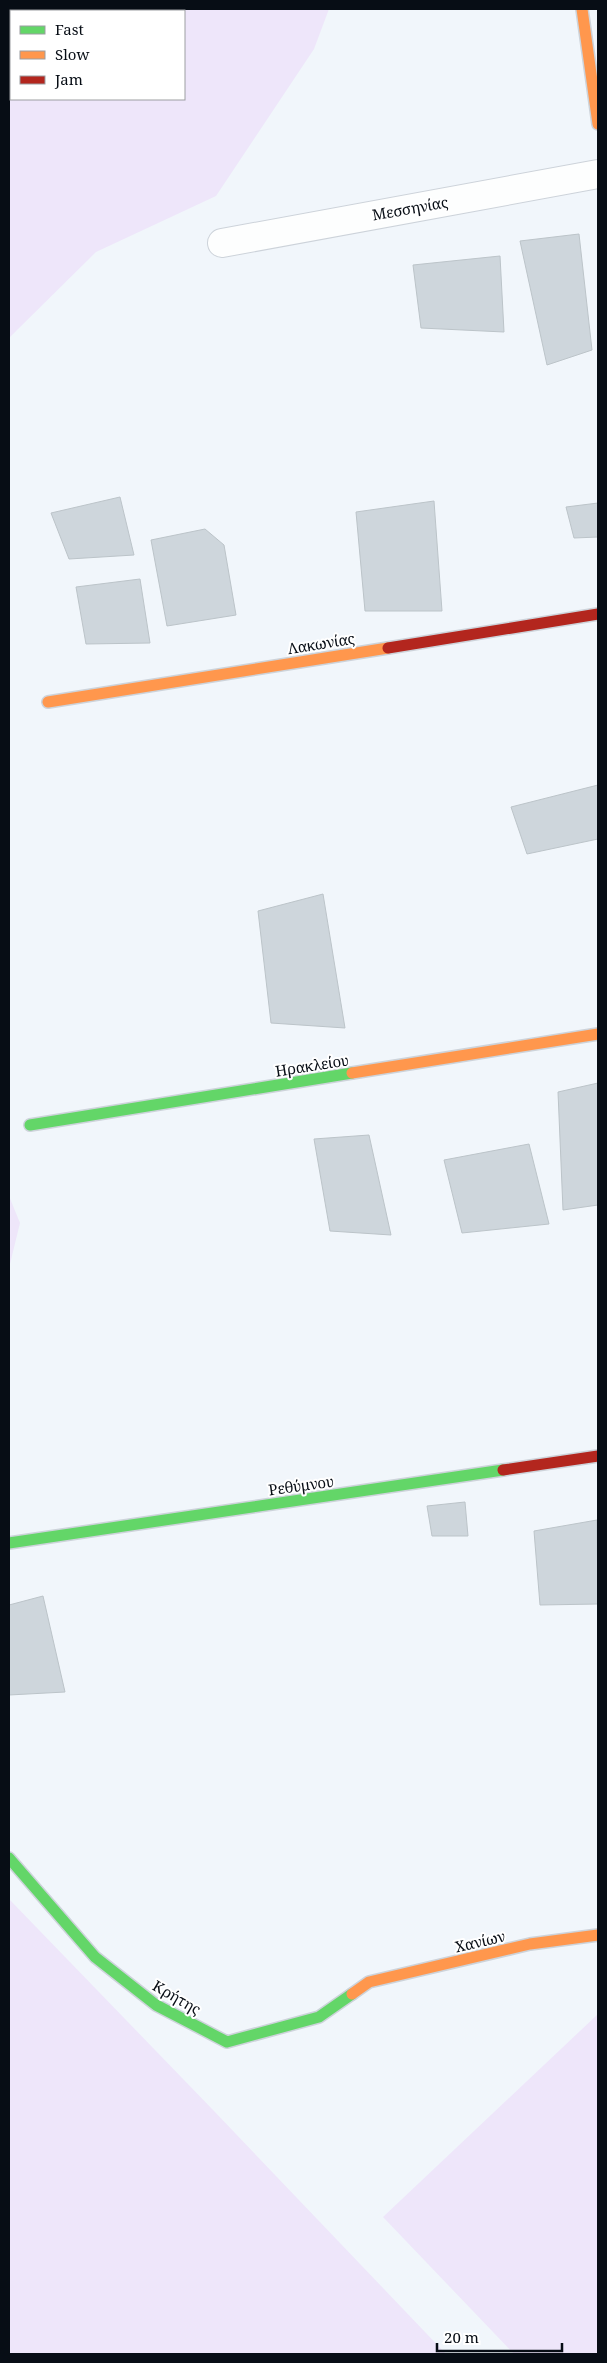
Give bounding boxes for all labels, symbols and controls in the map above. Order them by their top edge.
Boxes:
legend [10,10,185,100]
text: Fast [55,19,84,39]
text: Slow [55,44,89,64]
text: Jam [54,69,83,89]
street label: Μεσσηνίας [370,191,450,225]
street label: Λακωνίας [286,628,356,658]
street label: Ηρακλείου [274,1049,350,1081]
street label: Ρεθύμνου [267,1471,335,1499]
street label: Χανίων [453,1925,507,1957]
street label: Κρήτης [149,1975,205,2019]
scale bar [437,2320,562,2352]
text: 20 m [444,2327,479,2347]

